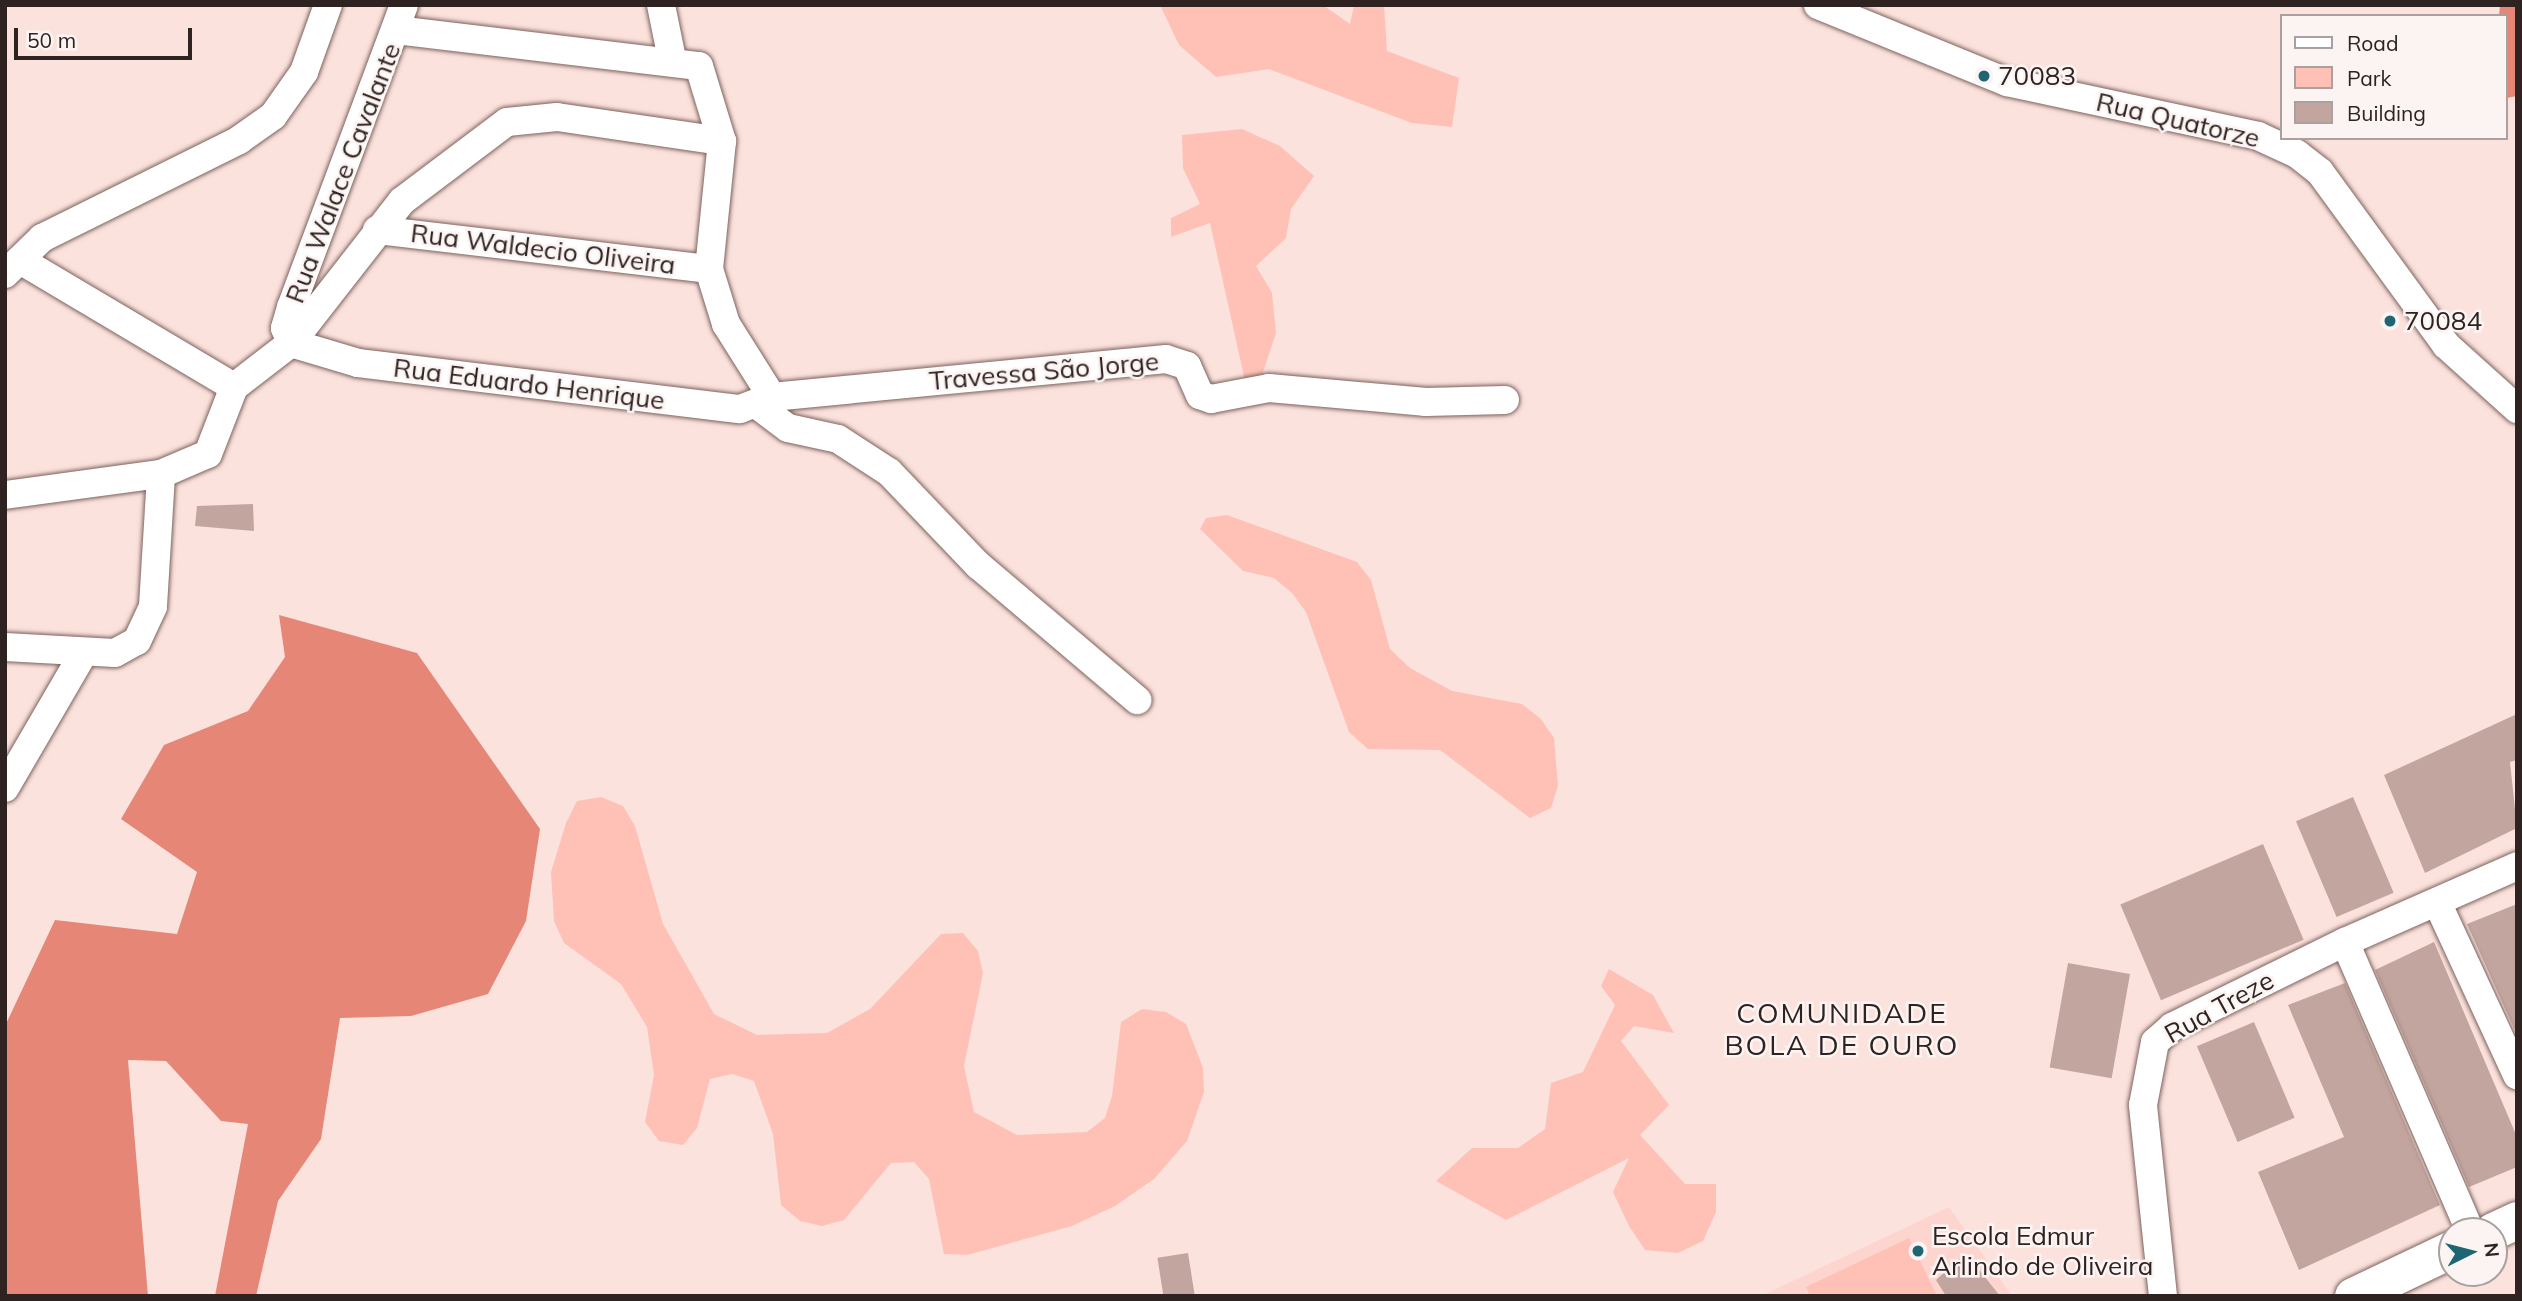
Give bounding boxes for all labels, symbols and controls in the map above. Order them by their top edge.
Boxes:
scale bar [18,14,196,58]
legend [2280,14,2508,140]
text: 50 m [27,27,76,53]
text: Road [2347,30,2398,56]
street label: Rua Walace Cavalante [279,39,407,307]
place label: 70083 [1998,60,2076,92]
text: Park [2347,65,2391,91]
marker: 70083 [1976,68,1992,84]
street label: Rua Quatorze [2093,86,2263,154]
text: Building [2347,100,2426,126]
street label: Rua Waldecio Oliveira [409,217,677,281]
place label: 70084 [2404,305,2482,337]
marker: 70084 [2382,313,2398,329]
street label: Travessa São Jorge [928,345,1160,397]
street label: Rua Eduardo Henrique [392,352,666,416]
street label: Rua Treze [2159,964,2279,1050]
district label: COMUNIDADE BOLA DE OURO [1726,996,1958,1062]
north arrow [2438,1217,2508,1287]
place label: Escola Edmur Arlindo de Oliveira [1932,1220,2153,1282]
text: N [2479,1242,2505,1258]
marker: Escola Edmur Arlindo de Oliveira [1910,1243,1926,1259]

